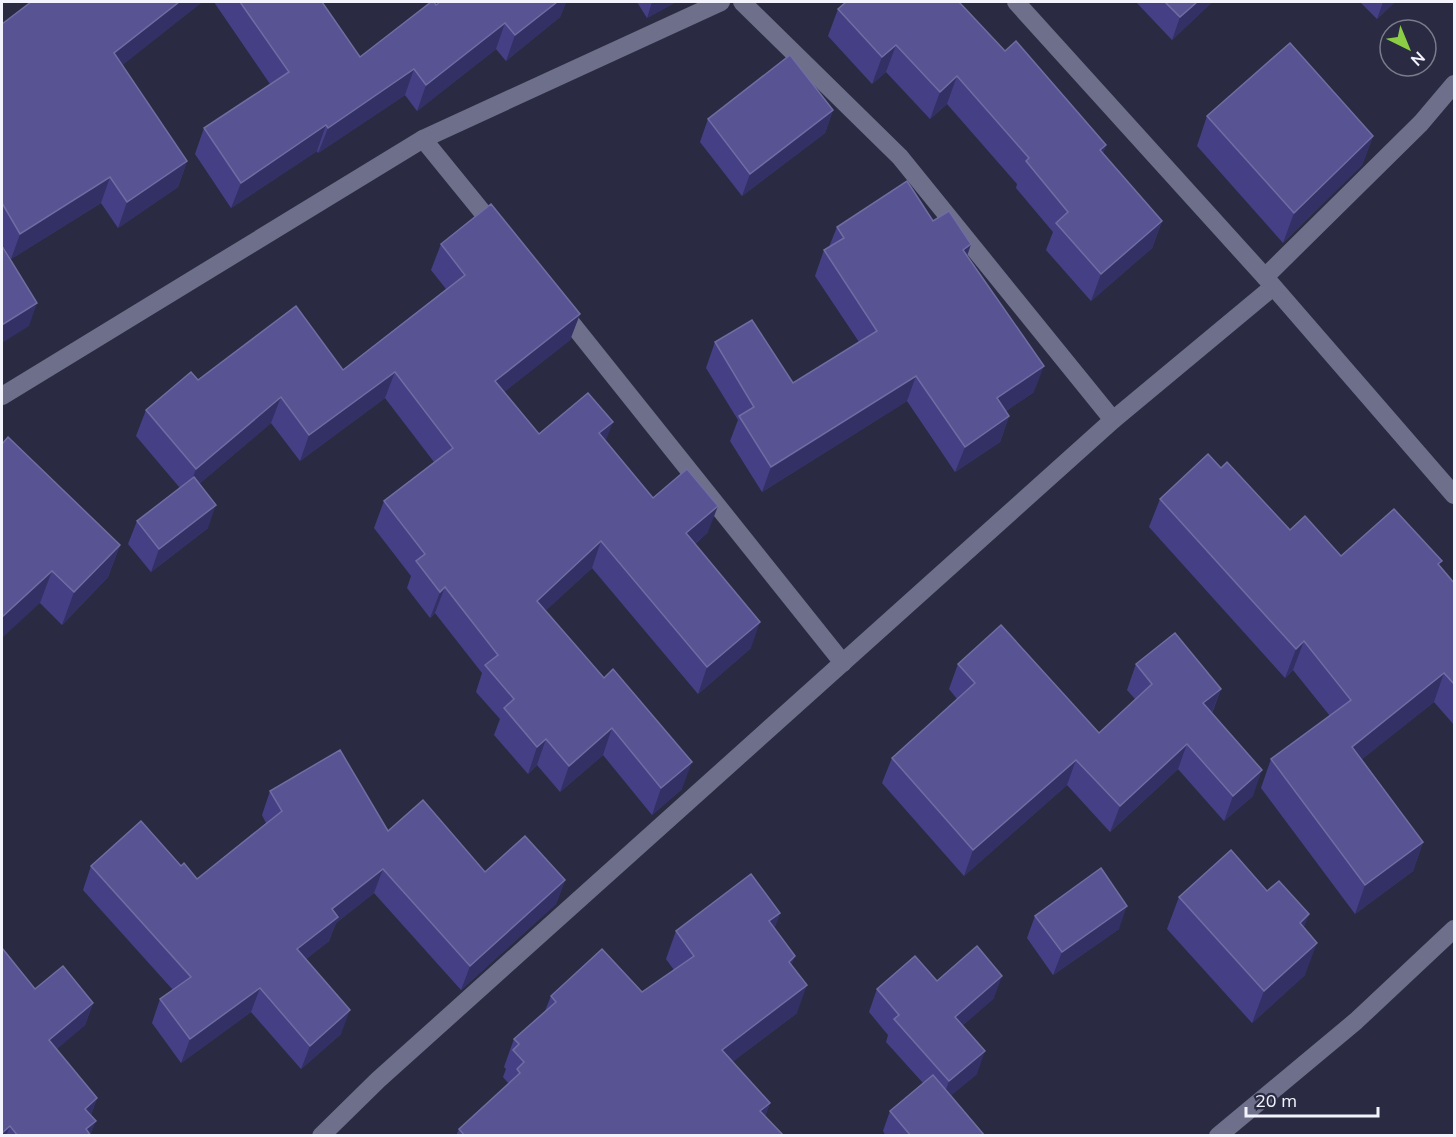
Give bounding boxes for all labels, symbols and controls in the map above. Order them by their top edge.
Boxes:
north arrow [1378,18,1438,78]
text: N [1407,48,1429,70]
scale bar [1246,1080,1378,1118]
text: 20 m [1255,1089,1297,1112]

